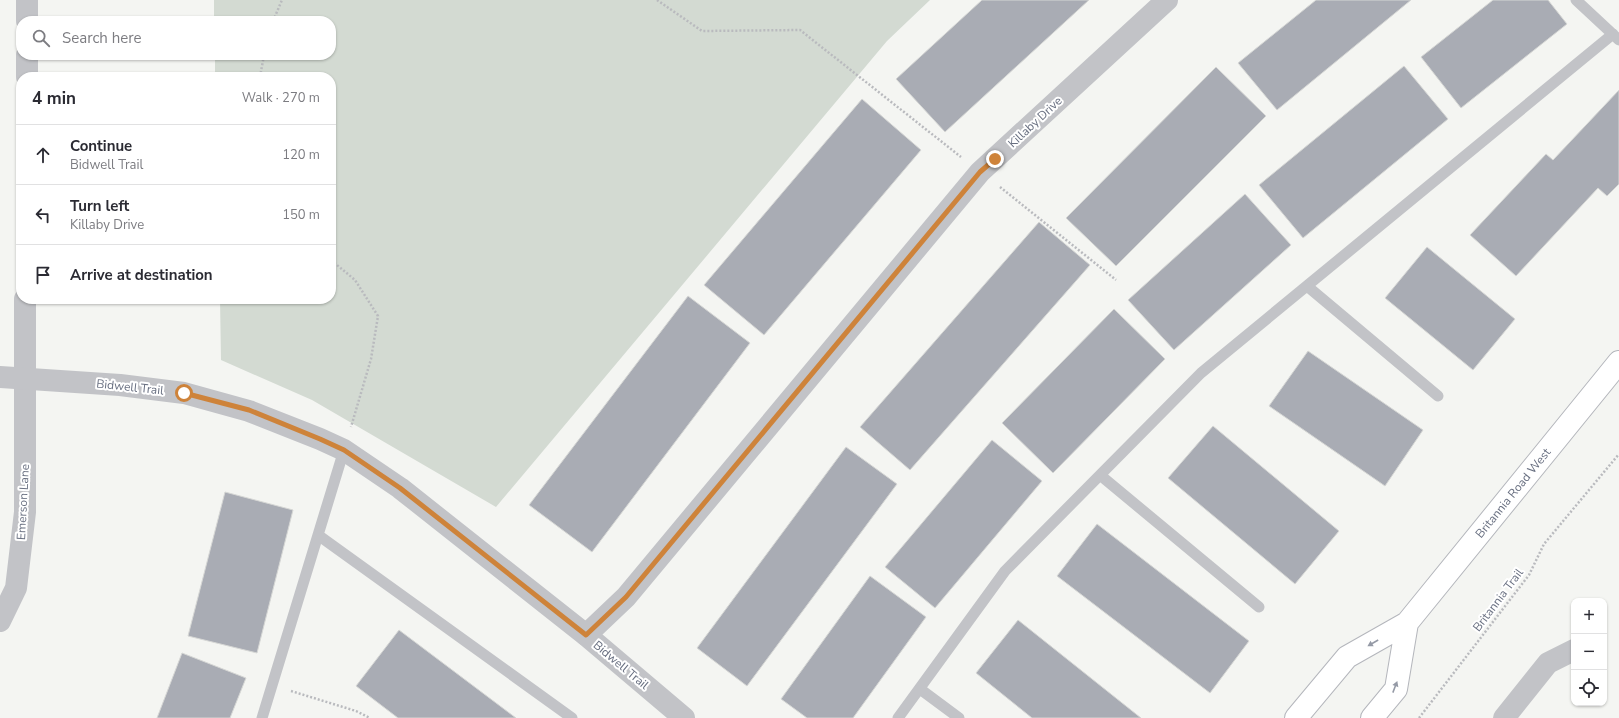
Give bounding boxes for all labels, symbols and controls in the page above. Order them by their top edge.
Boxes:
search box [16,16,336,60]
icon: search [30,27,52,49]
text: Search here [62,28,142,48]
text: 4 min [32,87,76,110]
text: Walk · 270 m [242,89,320,107]
street label: Killaby Drive [1005,93,1065,151]
text: Continue [70,136,132,156]
icon: ahead [32,144,54,166]
text: 120 m [282,146,320,164]
route end [986,150,1004,168]
text: Bidwell Trail [70,156,143,174]
text: Turn left [70,196,129,216]
icon: left [32,204,54,226]
text: 150 m [282,206,320,224]
text: Killaby Drive [70,216,144,234]
icon: arrive [32,264,54,286]
text: Arrive at destination [70,265,213,285]
street label: Bidwell Trail [95,376,165,399]
route start [175,384,193,402]
street label: Britannia Road West [1472,444,1555,541]
street label: Emerson Lane [13,463,33,541]
street label: Britannia Trail [1469,565,1527,635]
map controls [1571,598,1607,706]
button: + [1571,598,1607,634]
button: − [1571,634,1607,670]
street label: Bidwell Trail [590,637,652,693]
one-way arrow [1367,639,1379,646]
button: locate [1571,670,1607,706]
one-way arrow [1391,681,1398,693]

